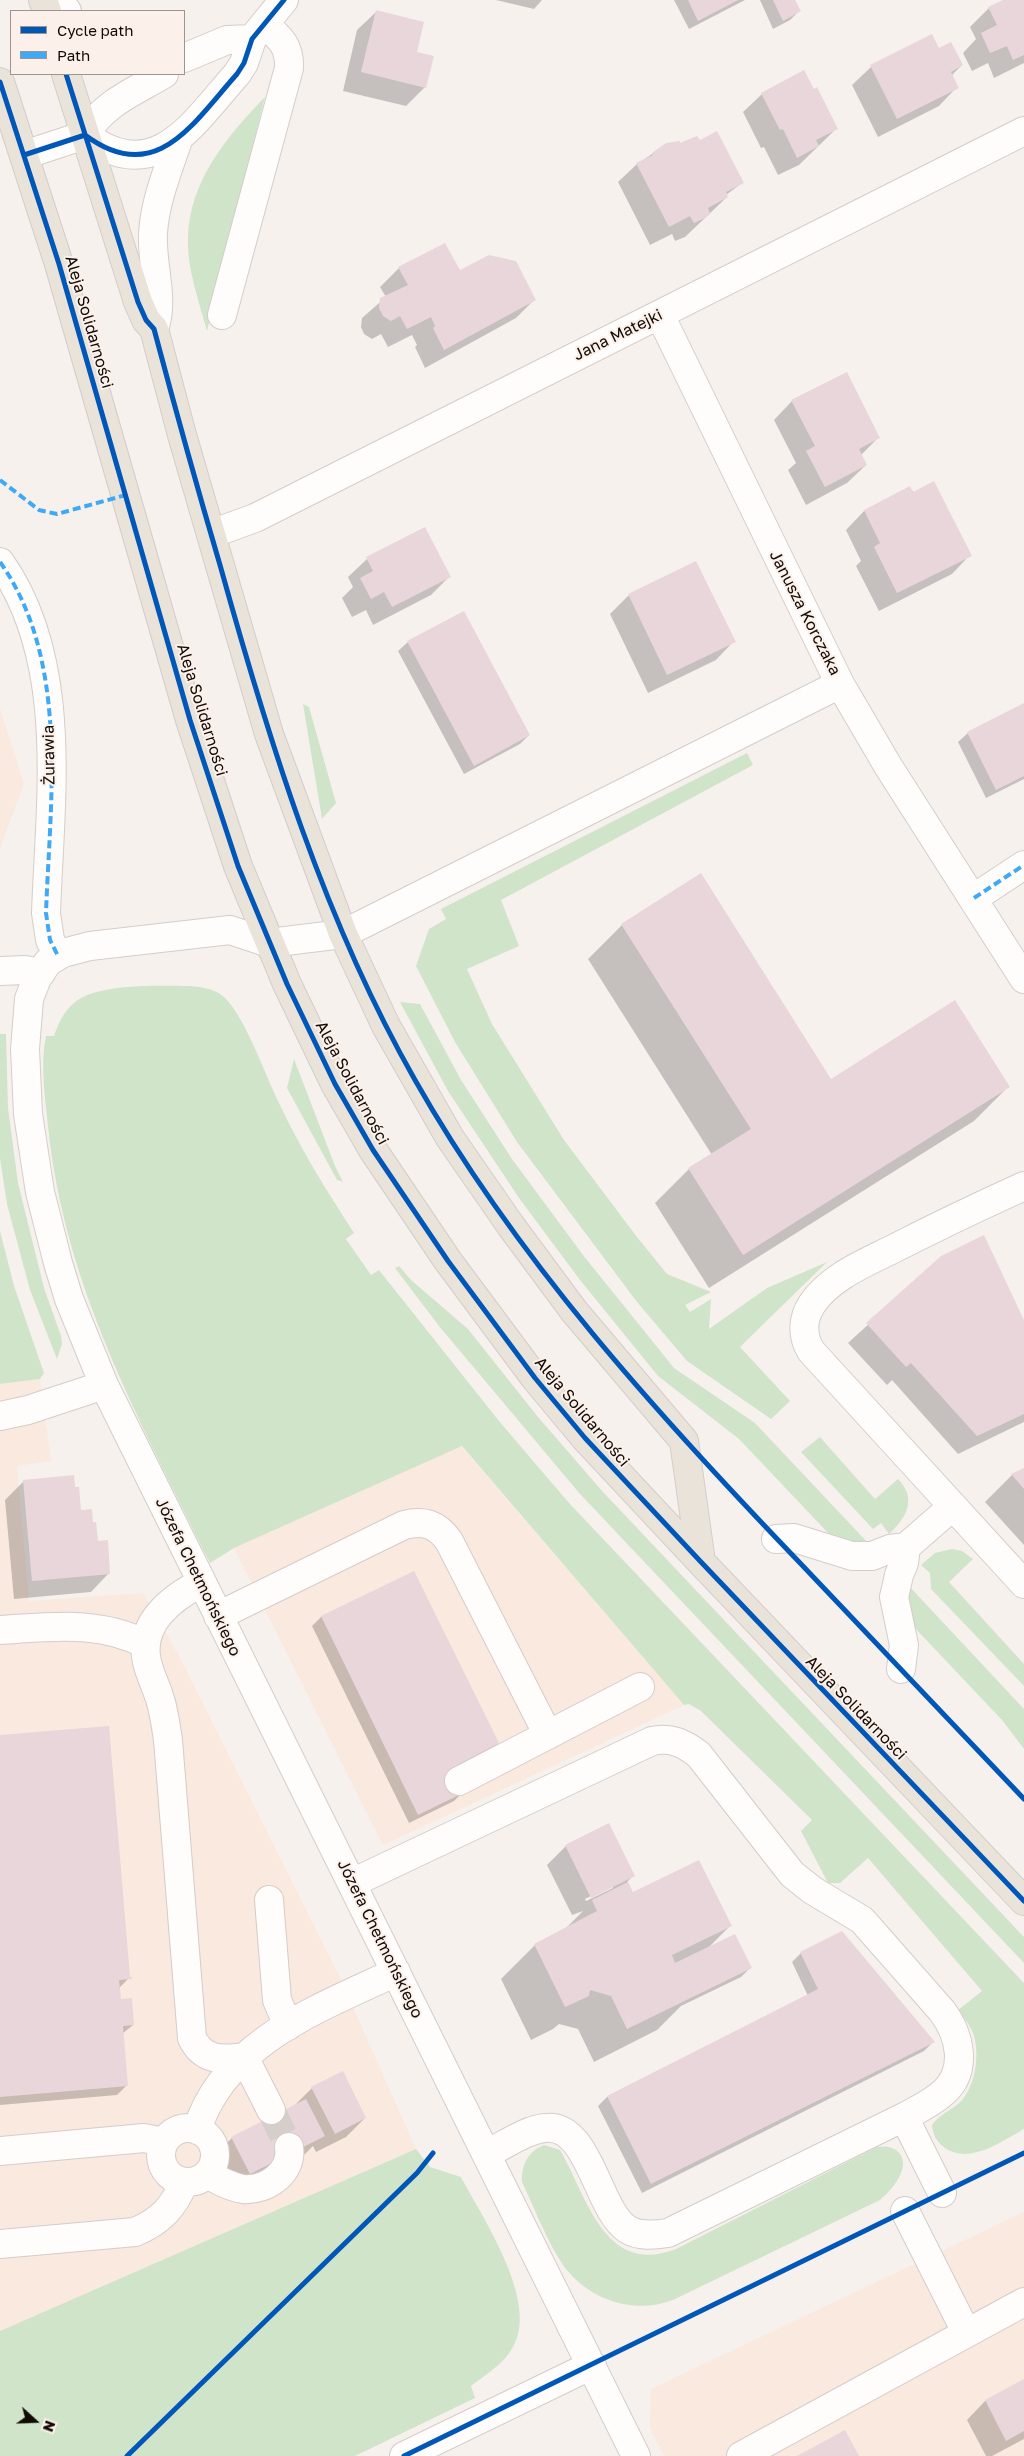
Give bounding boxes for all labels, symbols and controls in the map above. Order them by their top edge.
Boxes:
legend [10,10,185,75]
text: Cycle path [57,21,133,39]
text: Path [57,46,90,64]
street label: Aleja Solidarności [61,253,117,391]
street label: Jana Matejki [570,305,666,365]
street label: Janusza Korczaka [765,547,845,679]
street label: Aleja Solidarności [173,642,231,778]
street label: Żurawia [39,725,59,785]
street label: Aleja Solidarności [311,1018,393,1148]
street label: Aleja Solidarności [531,1353,633,1471]
street label: Józefa Chełmońskiego [151,1495,245,1659]
street label: Aleja Solidarności [801,1652,911,1764]
street label: Józefa Chełmońskiego [333,1857,427,2021]
north arrow [10,2396,60,2446]
text: N [40,2418,59,2434]

